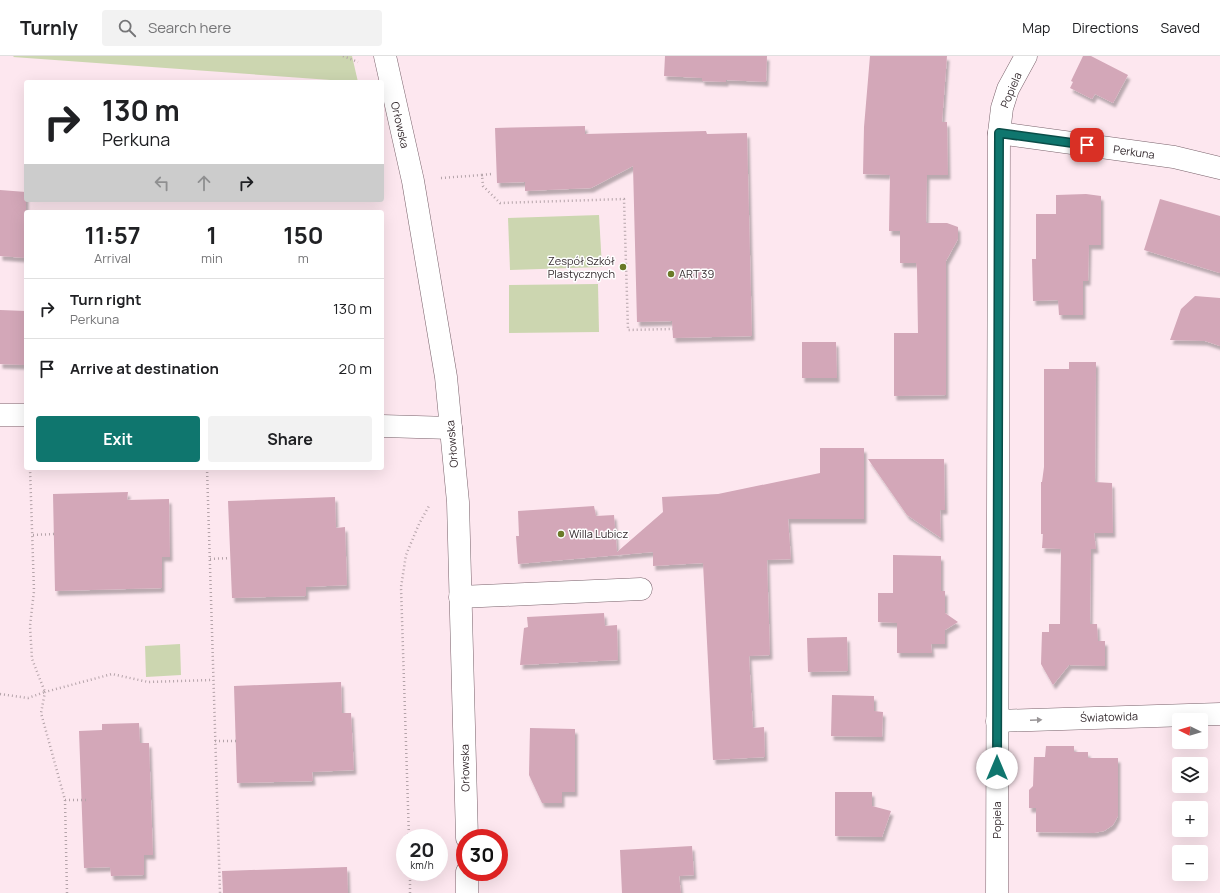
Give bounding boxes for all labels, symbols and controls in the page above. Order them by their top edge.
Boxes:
search box [102,10,382,46]
text: Turnly [20,15,78,41]
icon: search [116,17,138,39]
text: Search here [148,17,231,38]
text: Map [1022,18,1050,37]
text: Directions [1072,18,1139,37]
text: Saved [1161,18,1200,37]
street label: Popiela [996,70,1025,110]
text: 130 m [102,91,180,129]
icon: right [36,96,88,148]
street label: Orłowska [388,100,413,150]
text: Perkuna [102,127,170,151]
pin [1070,128,1104,162]
icon: arrive [1076,134,1098,156]
street label: Perkuna [1112,141,1156,162]
icon: left [151,172,173,194]
icon: ahead [193,172,215,194]
icon: right [235,172,257,194]
text: 11:57 [84,218,141,251]
text: 1 [207,218,217,251]
text: 150 [283,218,324,251]
text: Arrival [94,249,131,267]
text: min [201,249,223,267]
text: m [298,249,309,267]
place label: Zespół Szkół Plastycznych [548,253,615,281]
marker: Zespół Szkół Plastycznych [618,262,628,272]
place label: ART 39 [679,266,714,281]
marker: ART 39 [666,269,676,279]
text: Turn right [70,289,141,310]
icon: right [36,298,58,320]
text: 130 m [333,298,372,319]
text: Perkuna [70,310,119,328]
icon: arrive [36,358,58,380]
text: Arrive at destination [70,358,219,379]
text: 20 m [339,358,372,379]
button: Exit [36,416,200,462]
button: Share [208,416,372,462]
street label: Orłowska [442,420,461,468]
place label: Willa Lubicz [569,526,628,541]
marker: Willa Lubicz [556,529,566,539]
street label: Światowida [1080,708,1138,725]
north arrow [1172,713,1208,749]
map controls [1172,713,1208,881]
one-way arrow [1030,716,1042,723]
street label: Orłowska [457,744,472,792]
position arrow [976,747,1018,789]
button: layers [1172,757,1208,793]
street label: Popiela [989,801,1004,839]
button: + [1172,801,1208,837]
speed limit sign: 30 [456,829,508,881]
text: 20 [409,836,435,863]
button: − [1172,845,1208,881]
text: km/h [410,858,434,872]

